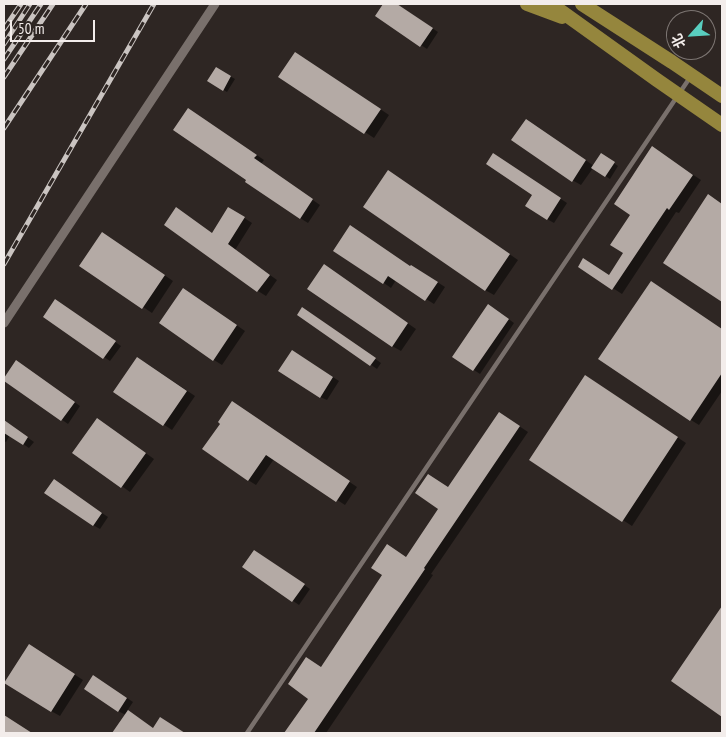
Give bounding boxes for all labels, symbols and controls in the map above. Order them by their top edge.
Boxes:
scale bar [12,10,98,42]
north arrow [666,10,716,60]
text: 50 m [18,19,44,38]
text: 北 [667,31,690,51]

